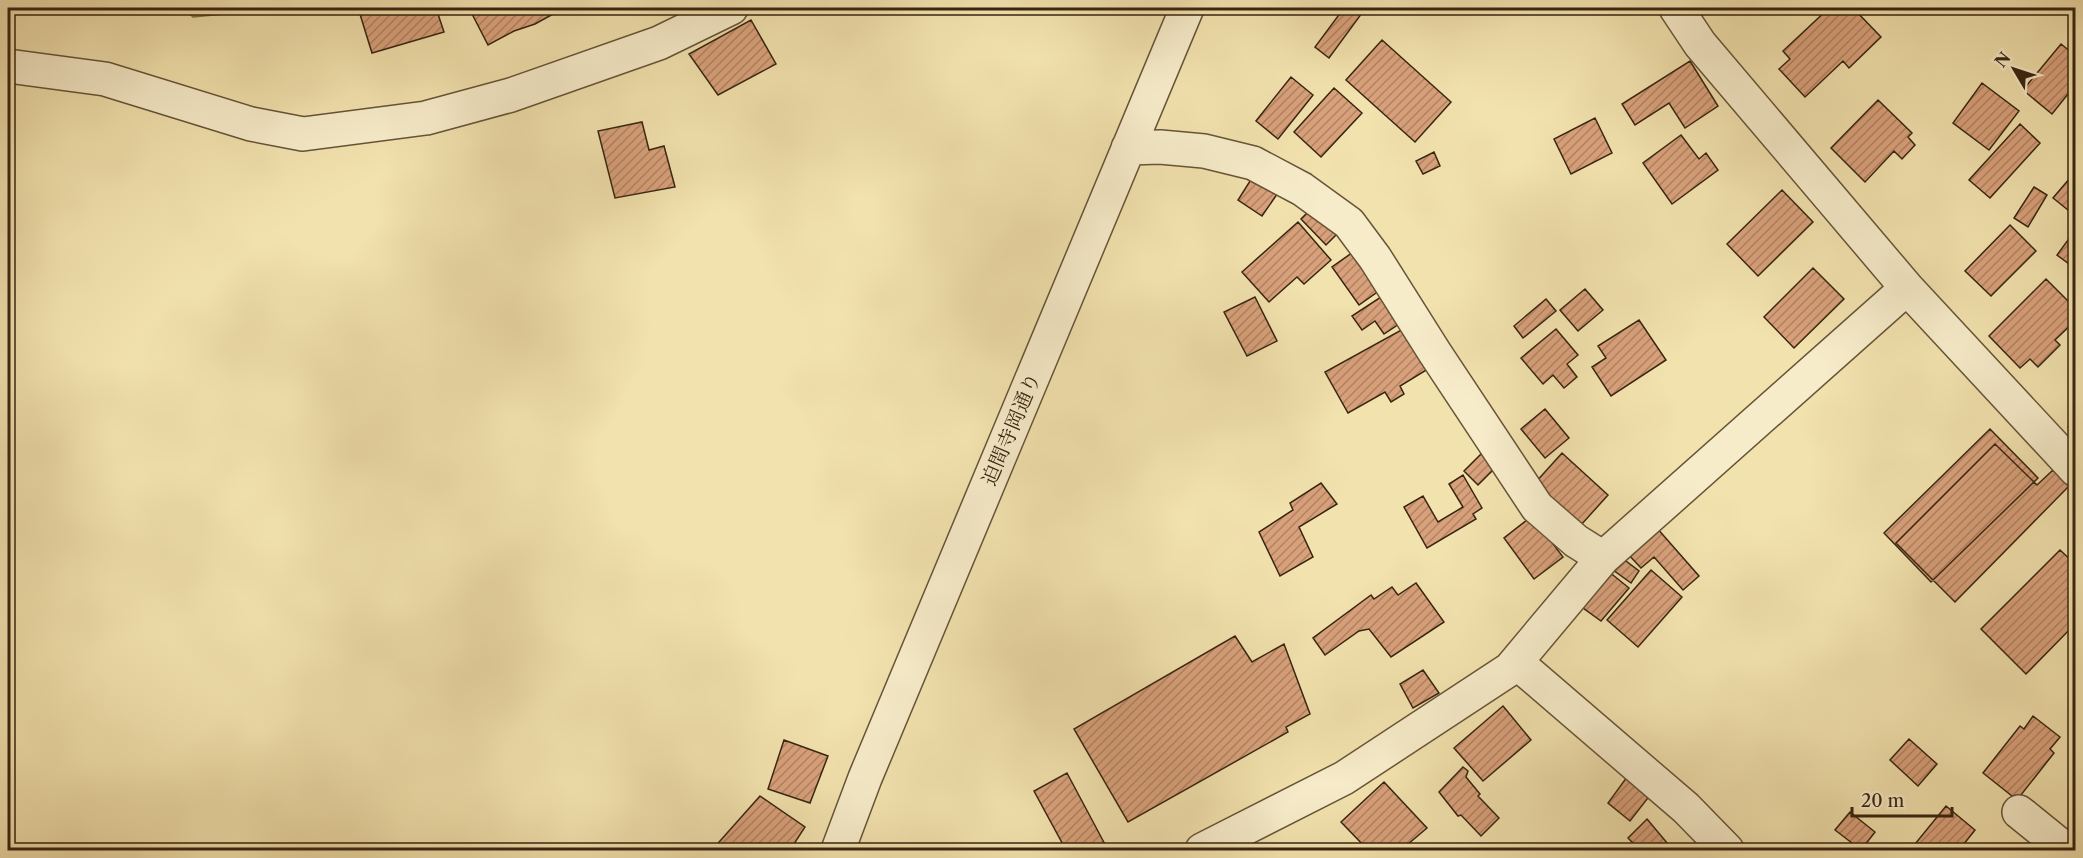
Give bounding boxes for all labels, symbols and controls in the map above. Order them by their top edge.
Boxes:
north arrow [1984,39,2044,99]
text: N [1990,48,2015,71]
street label: 迫間寺岡通り [977,369,1045,489]
scale bar [1852,780,1952,818]
text: 20 m [1861,790,1905,812]

